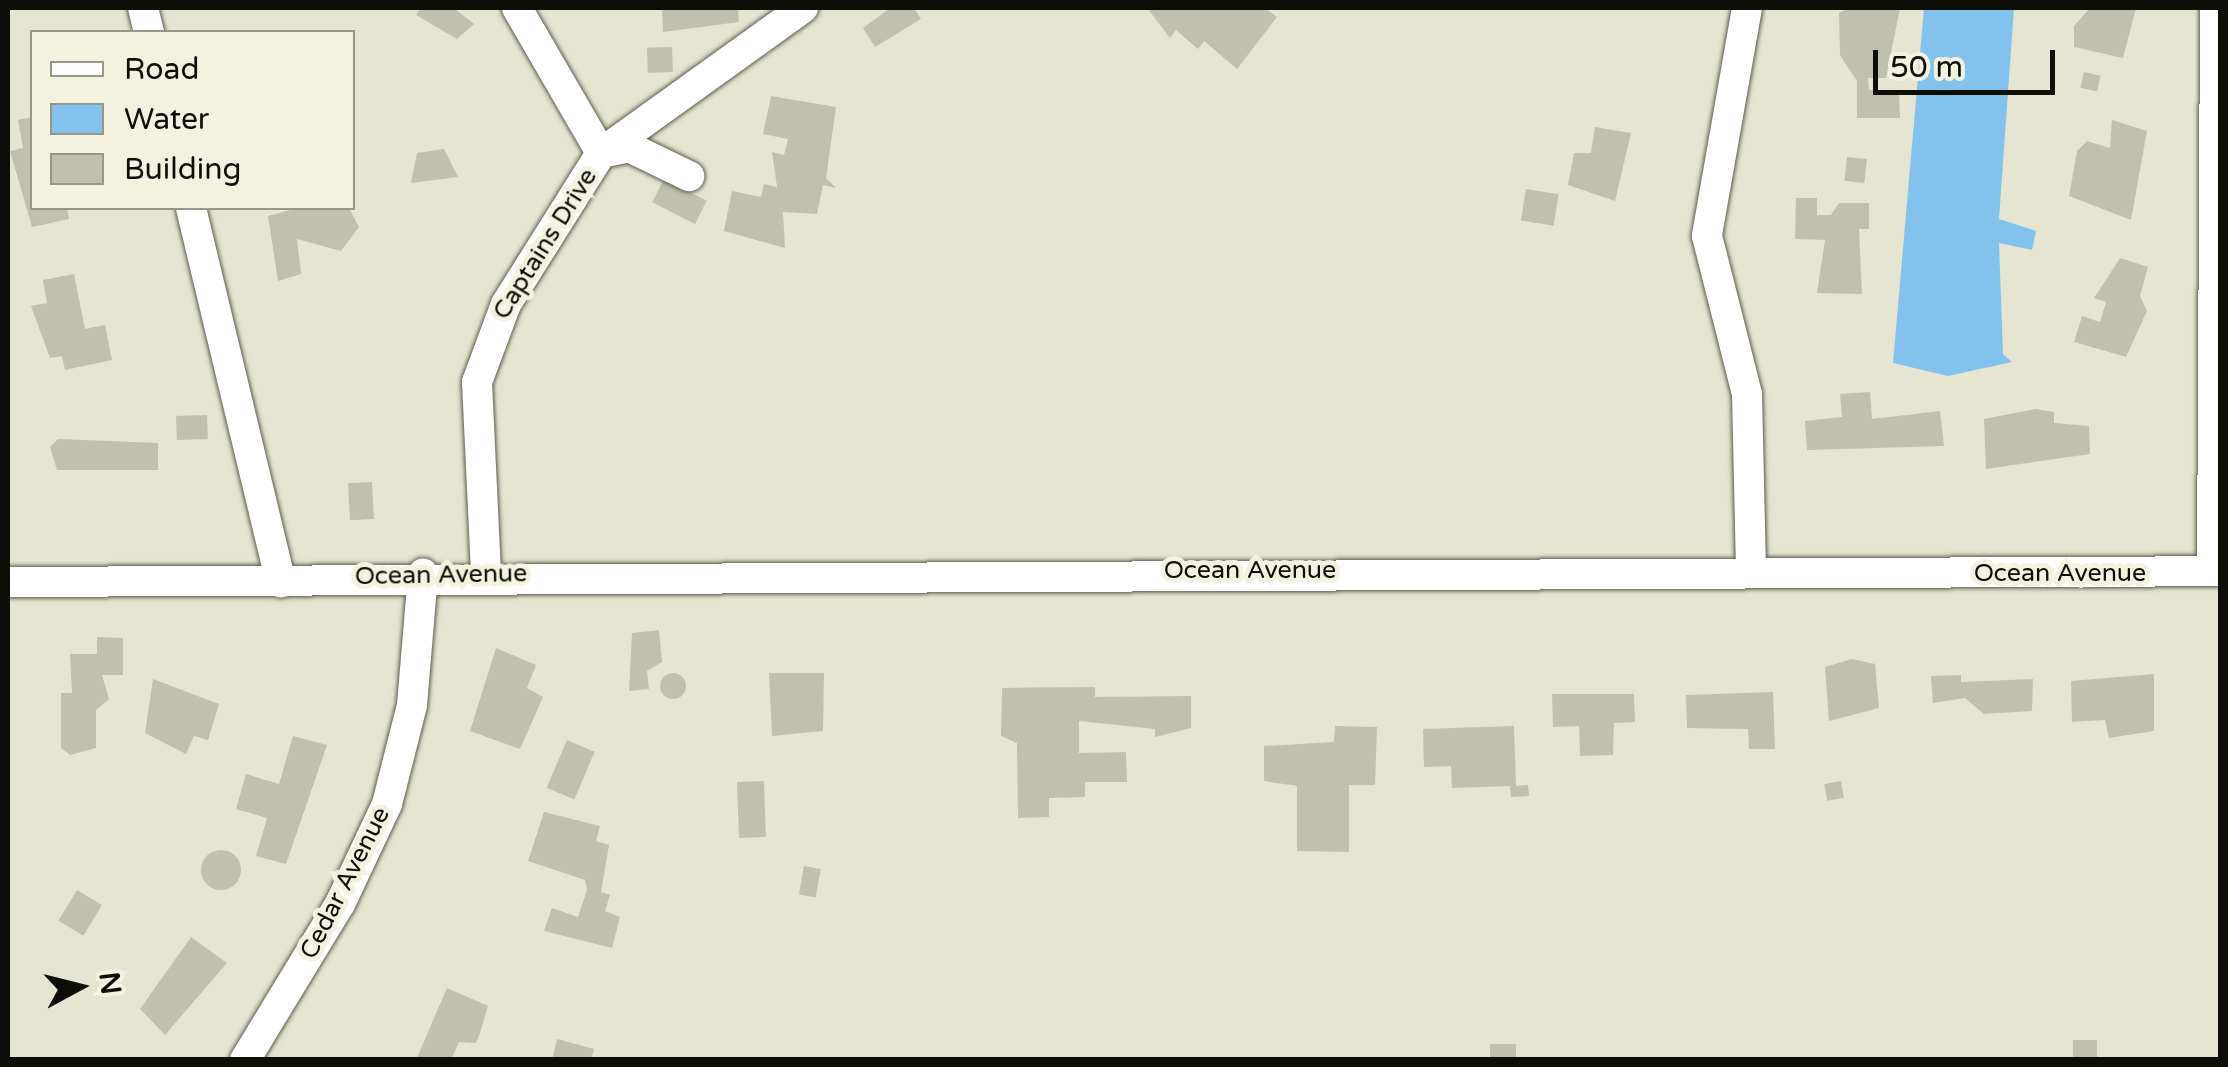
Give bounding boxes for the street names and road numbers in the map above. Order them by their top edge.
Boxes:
street label: Captains Drive [487,163,603,325]
street label: Ocean Avenue [1164,555,1336,585]
street label: Ocean Avenue [355,558,527,592]
street label: Ocean Avenue [1974,558,2146,588]
street label: Cedar Avenue [294,802,396,964]

